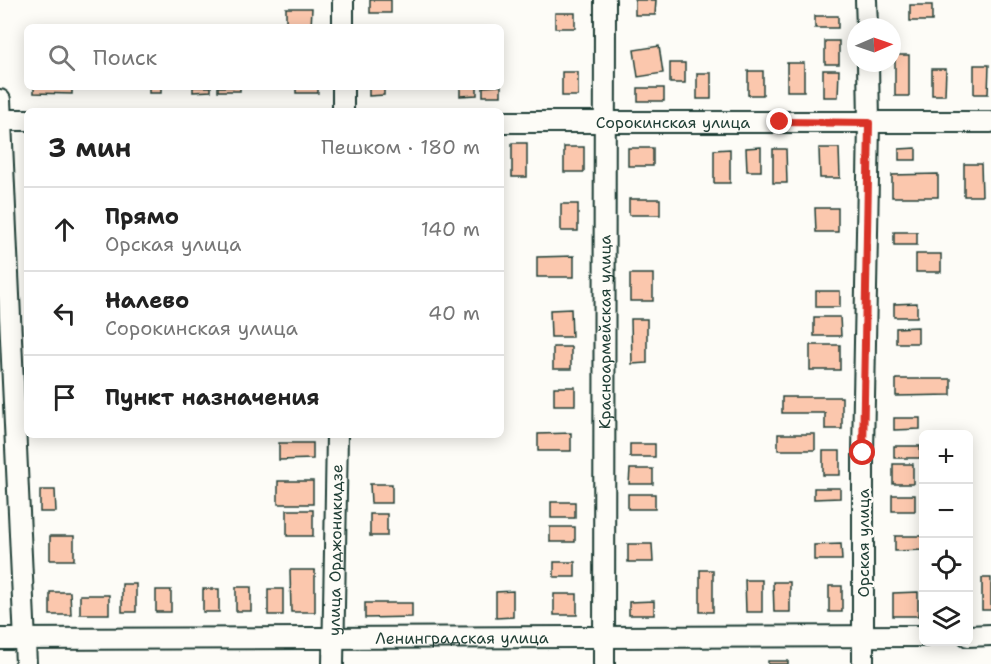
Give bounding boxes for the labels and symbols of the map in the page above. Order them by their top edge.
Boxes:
north arrow [847,18,901,72]
route end [766,108,792,134]
street label: Сорокинская улица [596,112,750,133]
street label: Красноармейская улица [594,235,615,429]
route start [849,439,875,465]
street label: улица Орджоникидзе [323,464,347,636]
street label: Орская улица [853,488,874,598]
street label: Ленинградская улица [375,627,549,648]

